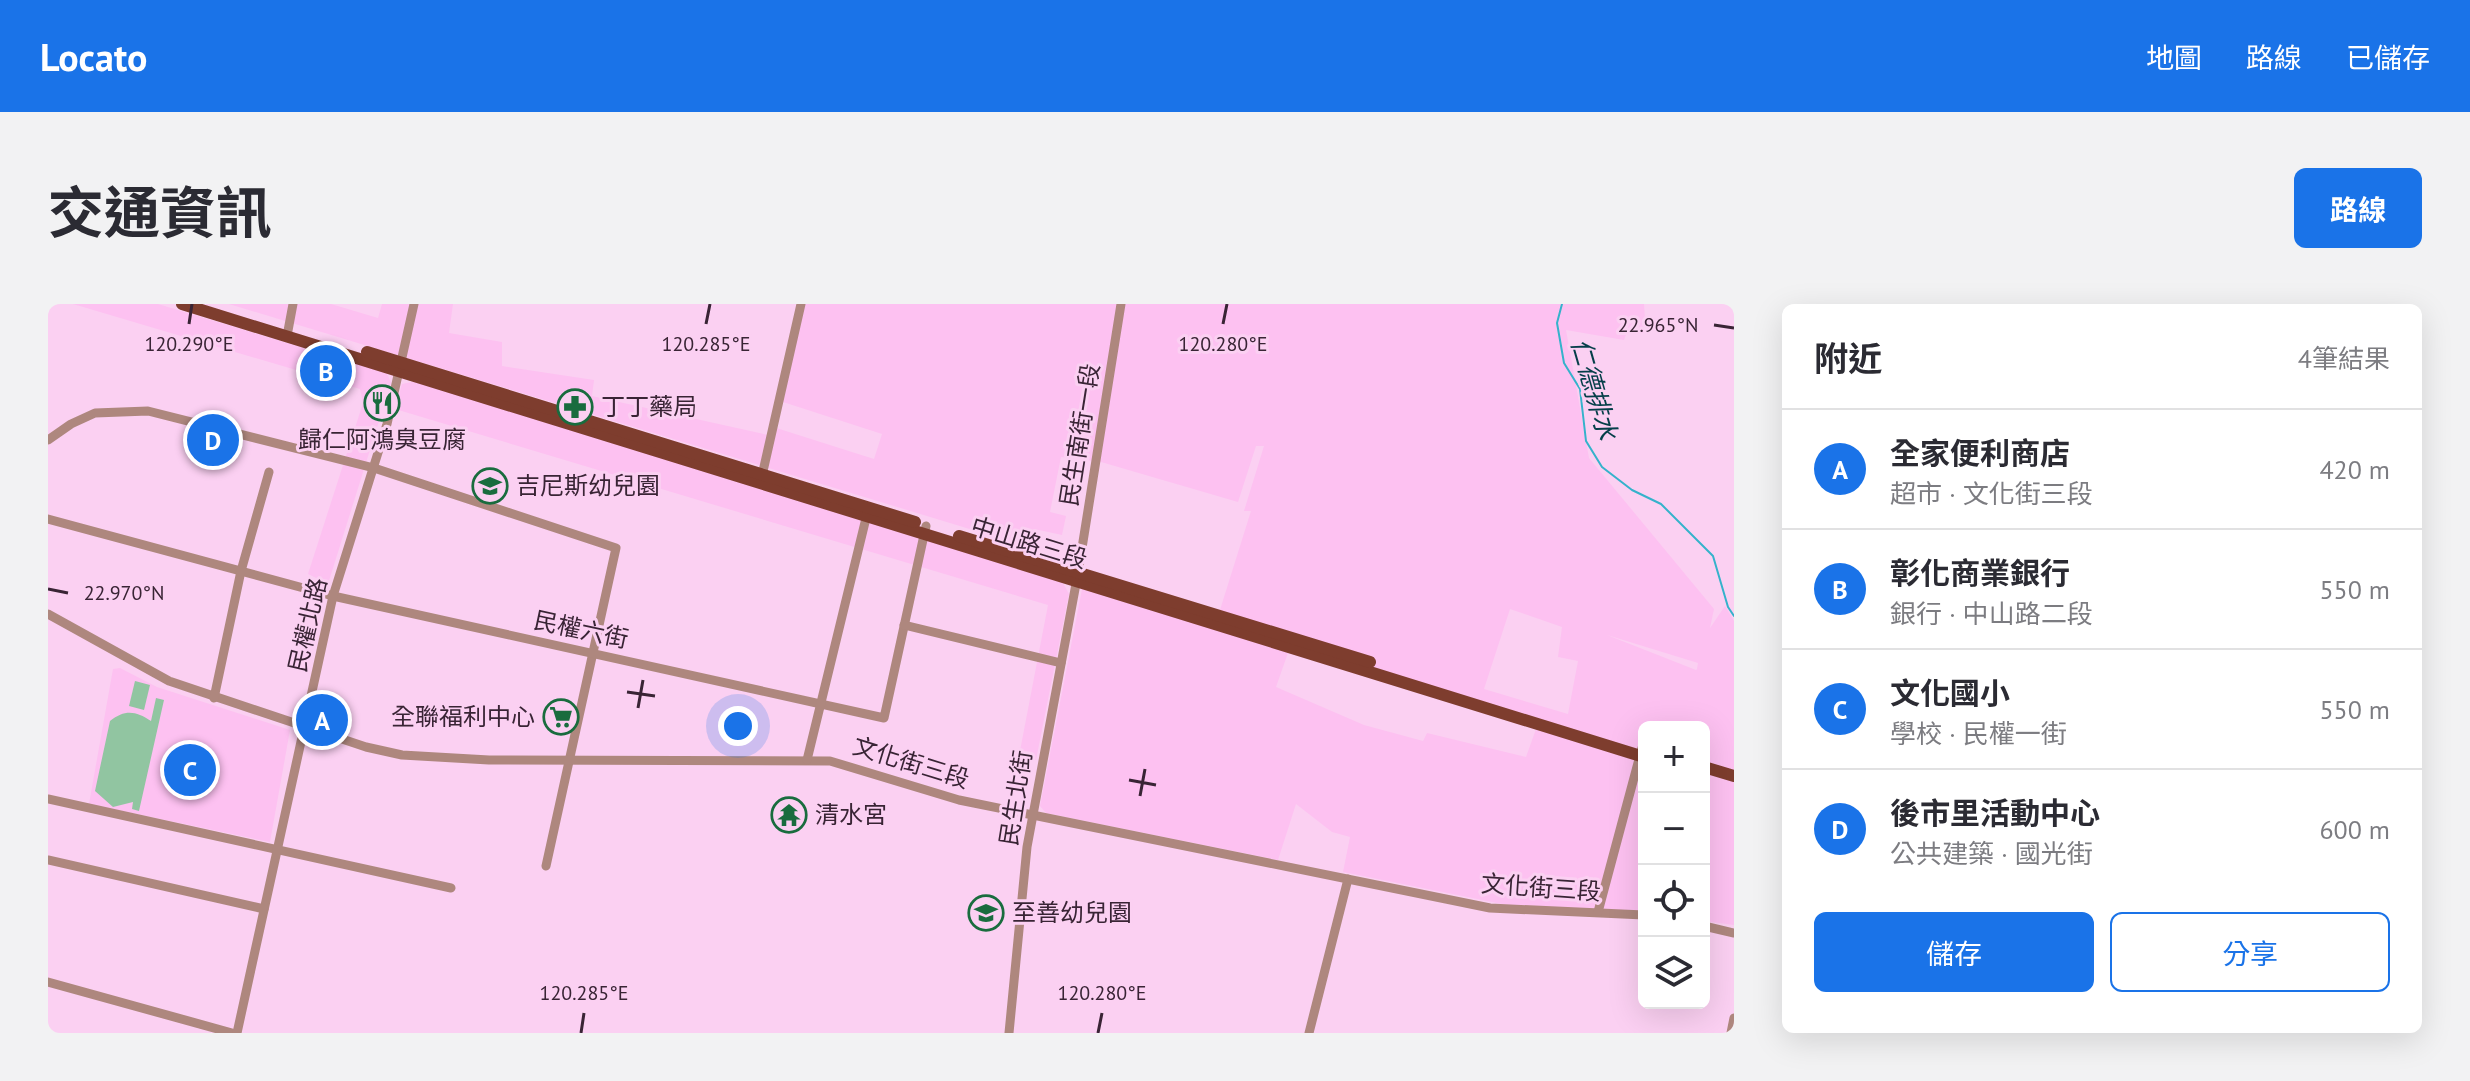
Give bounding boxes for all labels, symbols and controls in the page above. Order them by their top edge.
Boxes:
text: Locato [40,32,147,81]
text: 地圖 [2146,39,2202,76]
text: 路線 [2246,39,2302,76]
text: 已儲存 [2346,39,2430,76]
button: 路線 [2294,168,2422,248]
text: 交通資訊 [48,176,272,248]
text: 22.965°N [1618,312,1698,338]
text: 120.290°E [145,331,233,357]
text: 120.285°E [662,331,750,357]
text: 120.280°E [1179,331,1267,357]
water label: 仁德排水 [1564,334,1625,444]
text: 附近 [1814,336,1882,380]
pin: B [300,341,352,401]
text: 4筆結果 [2298,342,2390,375]
street label: 民生南街一段 [1053,361,1106,508]
restaurant icon: 歸仁阿鴻臭豆腐 [363,384,401,422]
pharmacy icon: 丁丁藥局 [556,388,594,426]
place label: 丁丁藥局 [601,391,697,422]
pin: D [187,410,239,470]
place label: 歸仁阿鴻臭豆腐 [298,424,466,455]
text: 全家便利商店 [1890,433,2070,472]
text: A [1832,453,1848,486]
text: 420 m [2319,453,2390,486]
school or university icon: 吉尼斯幼兒園 [471,467,509,505]
place label: 吉尼斯幼兒園 [516,470,660,501]
text: 超市 · 文化街三段 [1890,477,2093,510]
street label: 中山路三段 [967,510,1091,575]
text: 彰化商業銀行 [1890,553,2070,592]
text: B [1832,573,1848,606]
text: 550 m [2319,573,2390,606]
street label: 民權北路 [282,575,333,675]
text: 22.970°N [84,580,164,606]
text: 銀行 · 中山路二段 [1890,597,2093,630]
street label: 民權六街 [531,604,631,655]
text: 文化國小 [1890,673,2010,712]
pin: A [296,690,348,750]
text: C [1833,693,1847,726]
text: 550 m [2319,693,2390,726]
supermarket icon: 全聯福利中心 [542,698,580,736]
place label: 全聯福利中心 [391,701,535,732]
your location [718,706,758,746]
text: 學校 · 民權一街 [1890,717,2067,750]
map controls [1638,721,1710,1009]
button: + [1638,721,1710,793]
street label: 文化街三段 [849,730,973,795]
pin: C [164,740,216,800]
street label: 民生北街 [993,748,1038,848]
button: − [1638,793,1710,865]
text: 後市里活動中心 [1890,793,2100,832]
temple icon: 清水宮 [770,796,808,834]
place label: 清水宮 [815,799,887,830]
text: D [1832,813,1848,846]
text: 600 m [2319,813,2390,846]
text: 公共建築 · 國光街 [1890,837,2093,870]
button: locate [1638,865,1710,937]
street label: 文化街三段 [1480,868,1602,907]
school or university icon: 至善幼兒園 [967,894,1005,932]
place label: 至善幼兒園 [1012,897,1132,928]
button: 儲存 [1814,912,2094,992]
button: 分享 [2110,912,2390,992]
button: layers [1638,937,1710,1009]
text: 120.285°E [540,980,628,1006]
text: 120.280°E [1058,980,1146,1006]

